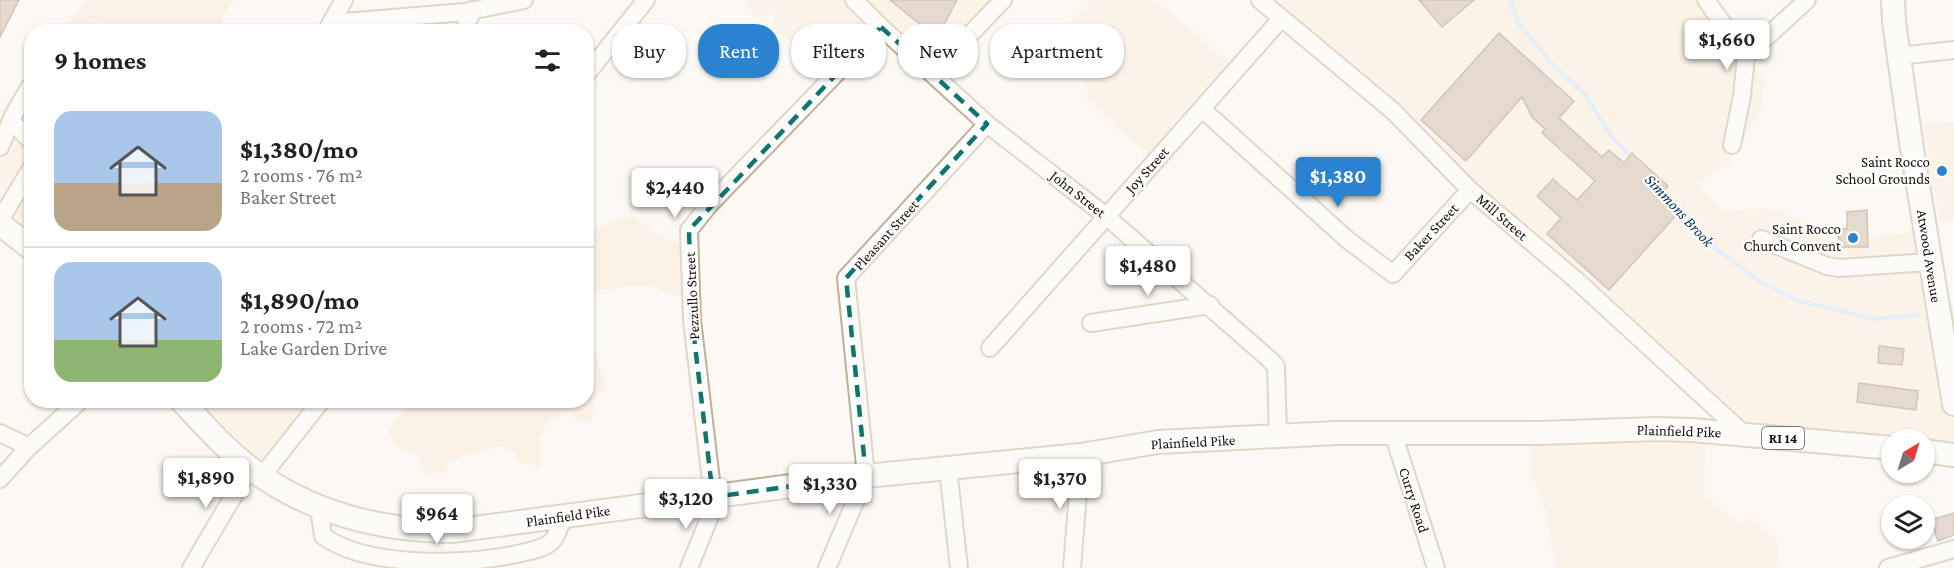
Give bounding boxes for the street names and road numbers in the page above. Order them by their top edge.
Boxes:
street label: Joy Street [1121,143,1173,199]
street label: John Street [1045,166,1110,222]
street label: Mill Street [1473,191,1532,244]
street label: Pleasant Street [850,196,922,273]
street label: Baker Street [1401,199,1462,264]
street label: Atwood Avenue [1914,208,1944,304]
street label: Pezzullo Street [682,251,702,340]
street label: Plainfield Pike [1636,422,1722,440]
road number: RI 14 [1762,427,1804,449]
street label: Plainfield Pike [1150,432,1236,452]
street label: Curry Road [1395,465,1432,535]
street label: Plainfield Pike [525,502,611,530]

